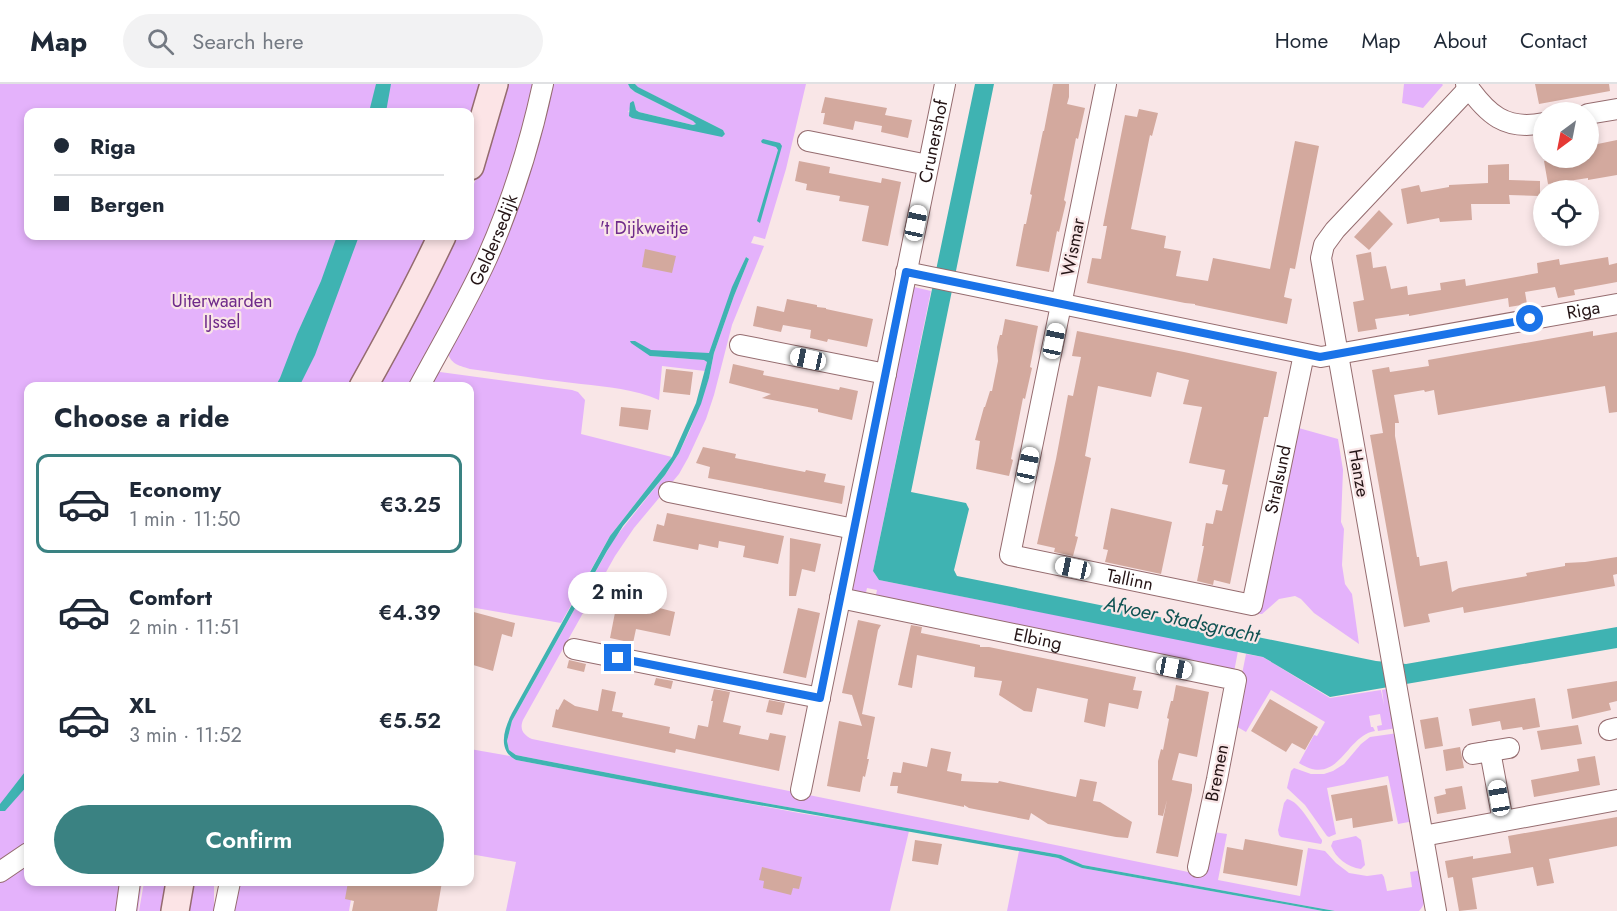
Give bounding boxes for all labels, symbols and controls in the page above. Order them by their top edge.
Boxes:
search box [123,14,543,68]
text: Map [30,21,87,62]
icon: search [144,25,177,58]
text: Search here [192,25,304,57]
text: Home [1275,26,1328,56]
text: Map [1361,26,1401,56]
text: About [1434,26,1487,56]
text: Contact [1520,26,1587,56]
street label: Crunershof [912,96,955,185]
north arrow [1533,102,1599,168]
map controls [1533,102,1599,246]
text: Riga [90,130,136,162]
button: locate [1533,180,1599,246]
text: Bergen [90,188,165,220]
street label: Geldersedijk [463,191,524,290]
car [903,204,929,242]
park label: 't Dijkweitje [600,215,688,241]
street label: Wismar [1055,215,1092,278]
park label: Uiterwaarden IJssel [172,288,272,335]
street label: Riga [1564,294,1602,326]
route start [1516,305,1543,332]
car [1041,322,1067,360]
car [789,346,827,372]
text: Choose a ride [54,398,229,437]
street label: Stralsund [1258,443,1298,516]
car [1015,446,1041,484]
street label: Hanze [1342,447,1376,499]
text: Economy [129,473,221,505]
icon: car [57,477,111,531]
text: €3.25 [380,488,441,520]
text: 1 min · 11:50 [129,505,241,534]
car [1054,555,1092,581]
street label: Tallinn [1104,562,1155,597]
callout: 2 min [568,571,668,613]
text: 2 min [592,578,643,607]
text: Comfort [129,581,212,613]
icon: car [57,585,111,639]
water label: Afvoer Stadsgracht [1101,589,1263,650]
text: €4.39 [378,596,441,628]
text: 2 min · 11:51 [129,613,240,642]
street label: Elbing [1011,621,1064,657]
route end [604,644,631,671]
car [1155,656,1193,680]
text: XL [129,689,156,721]
icon: car [57,693,111,747]
text: €5.52 [379,704,441,736]
text: 3 min · 11:52 [129,721,242,750]
street label: Bremen [1199,742,1235,804]
car [1487,779,1511,817]
button: Confirm [54,805,444,874]

